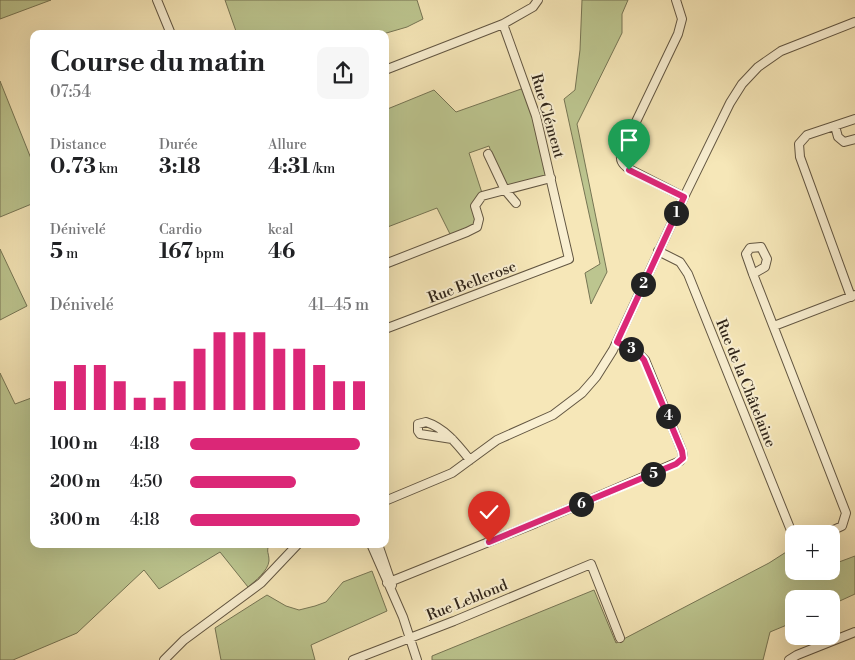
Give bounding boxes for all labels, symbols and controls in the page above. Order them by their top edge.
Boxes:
text: Course du matin [50,45,265,80]
button: share [317,47,369,99]
street label: Rue Clément [526,72,569,161]
text: 07:54 [50,82,91,102]
pin [608,119,650,170]
icon: arrive [615,126,643,154]
text: Distance [50,136,107,154]
text: Durée [159,136,198,154]
text: Allure [268,136,307,154]
text: 0.73 [50,154,96,180]
text: 3:18 [159,154,201,180]
text: 4:31 [268,154,310,180]
text: km [96,160,118,178]
text: /km [310,160,335,178]
pin: 1 [664,200,688,226]
text: 1 [673,204,680,222]
text: Dénivelé [50,221,106,239]
text: Cardio [159,221,202,239]
text: kcal [268,221,293,239]
text: 5 [50,239,63,265]
text: 167 [159,239,193,265]
text: 46 [268,239,295,265]
text: m [63,245,78,263]
text: bpm [193,245,224,263]
street label: Rue Bellerose [425,257,519,308]
pin: 2 [630,272,656,296]
text: 2 [639,275,648,293]
text: Dénivelé [50,295,114,315]
text: 41–45 m [308,295,369,315]
street label: Rue de la Châtelaine [711,316,780,450]
pin: 3 [618,336,644,362]
text: 3 [627,340,636,358]
pin: 4 [656,404,680,428]
text: 4 [664,407,673,425]
text: 100 m [50,434,98,454]
text: 4:18 [130,434,160,454]
pin: 5 [640,462,666,486]
text: 5 [649,465,658,483]
text: 200 m [50,472,100,492]
text: 4:50 [130,472,163,492]
pin [468,491,510,542]
pin: 6 [568,492,594,516]
text: 6 [577,495,586,513]
icon: check [475,498,503,526]
text: 300 m [50,510,100,530]
text: 4:18 [130,510,160,530]
map controls [785,525,840,645]
button: + [785,525,840,580]
street label: Rue Leblond [424,575,511,625]
button: − [785,590,840,645]

